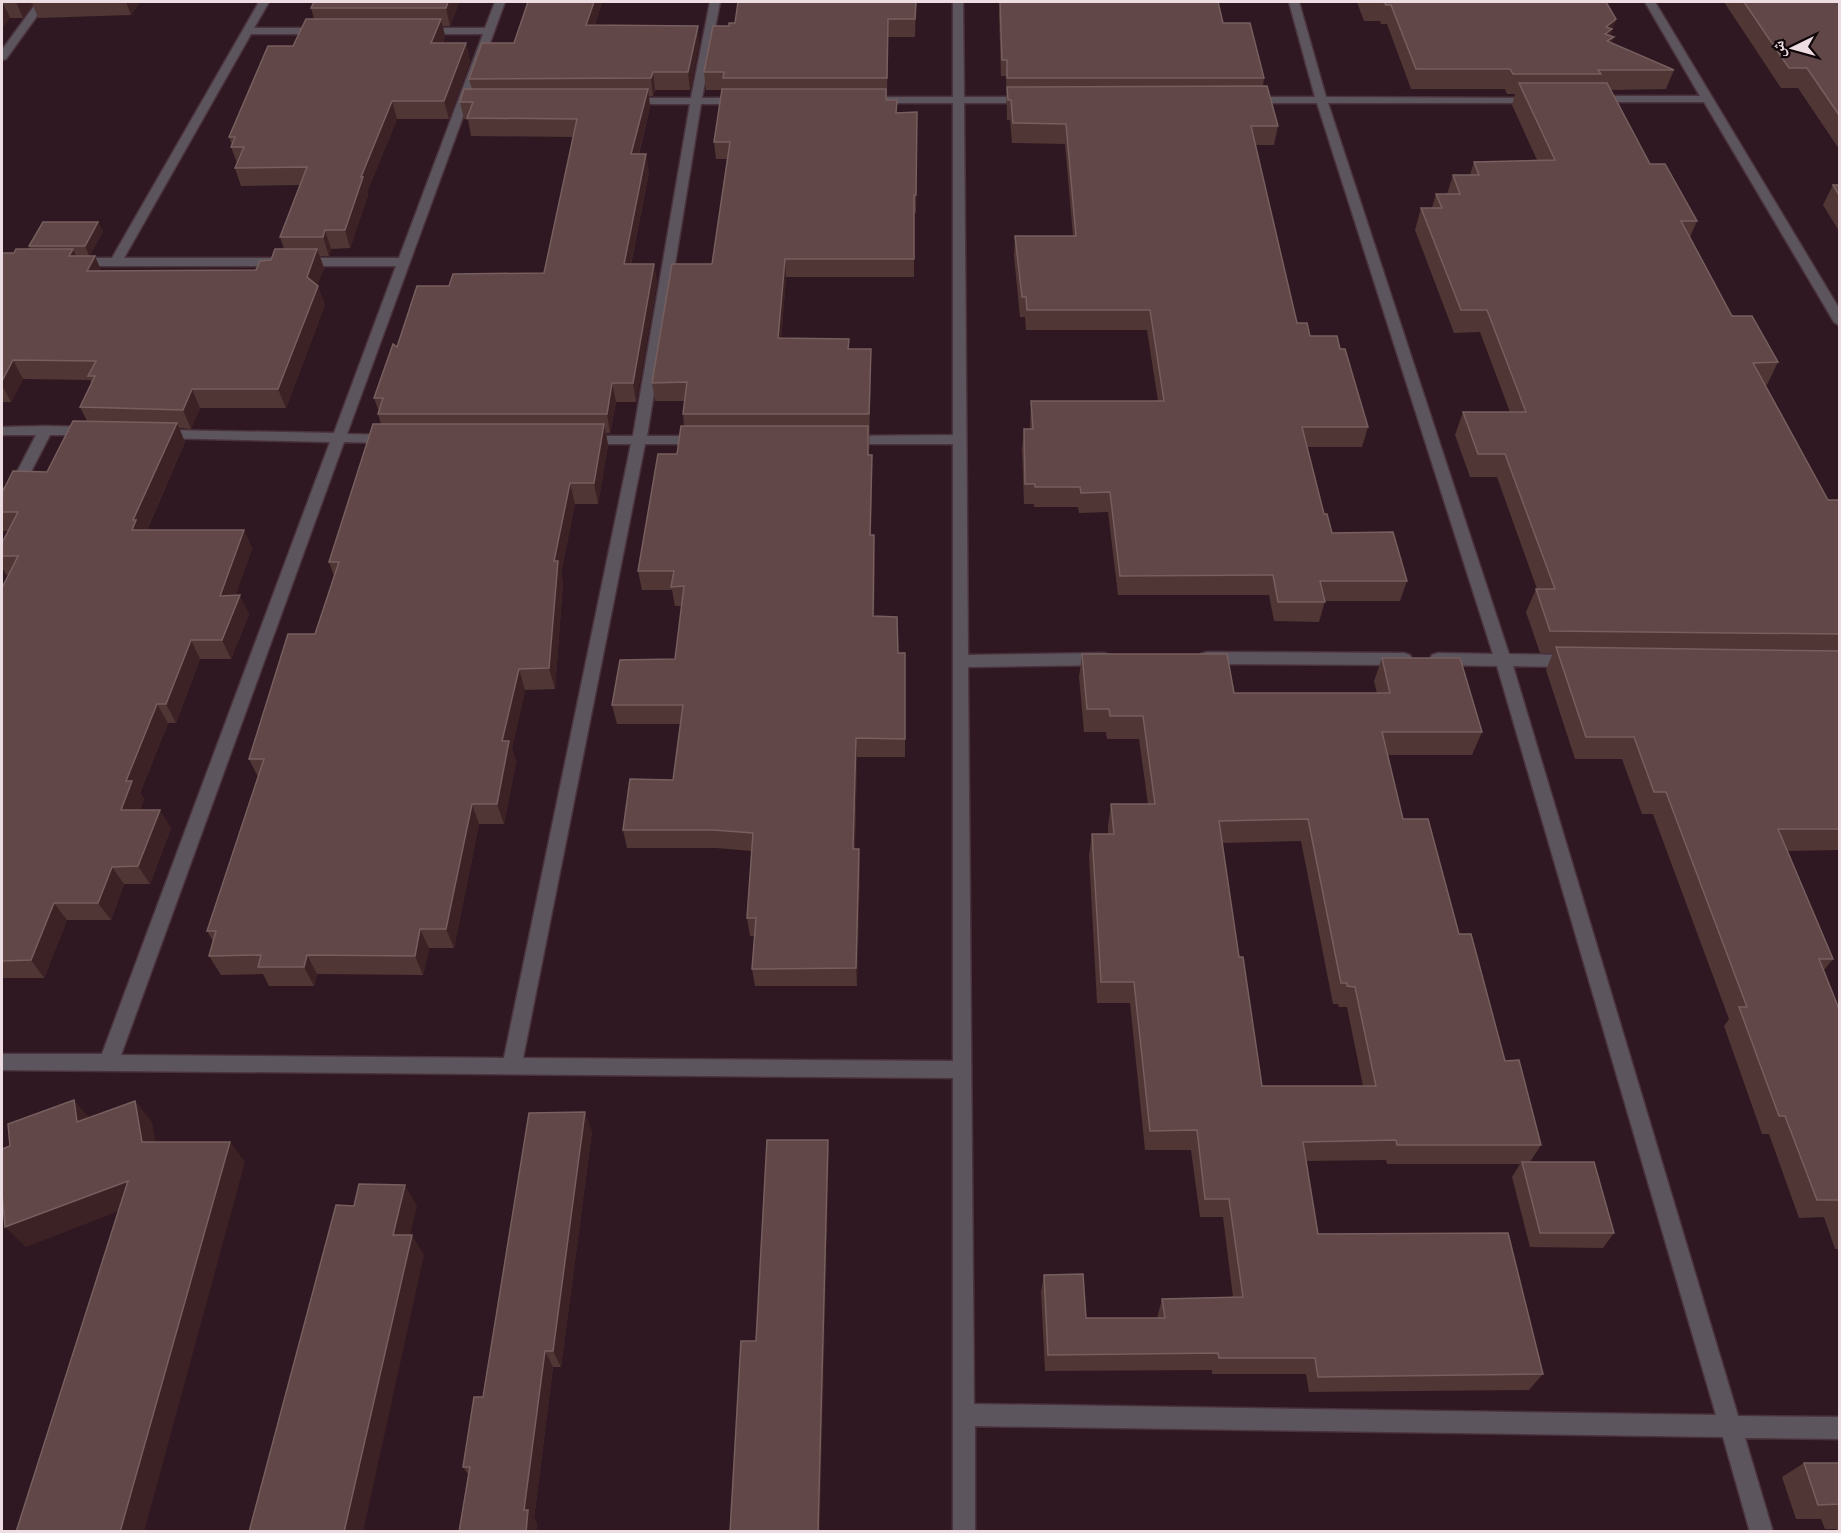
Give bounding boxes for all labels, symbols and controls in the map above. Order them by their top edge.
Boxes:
north arrow [1763,18,1823,78]
text: ش [1768,40,1789,59]

